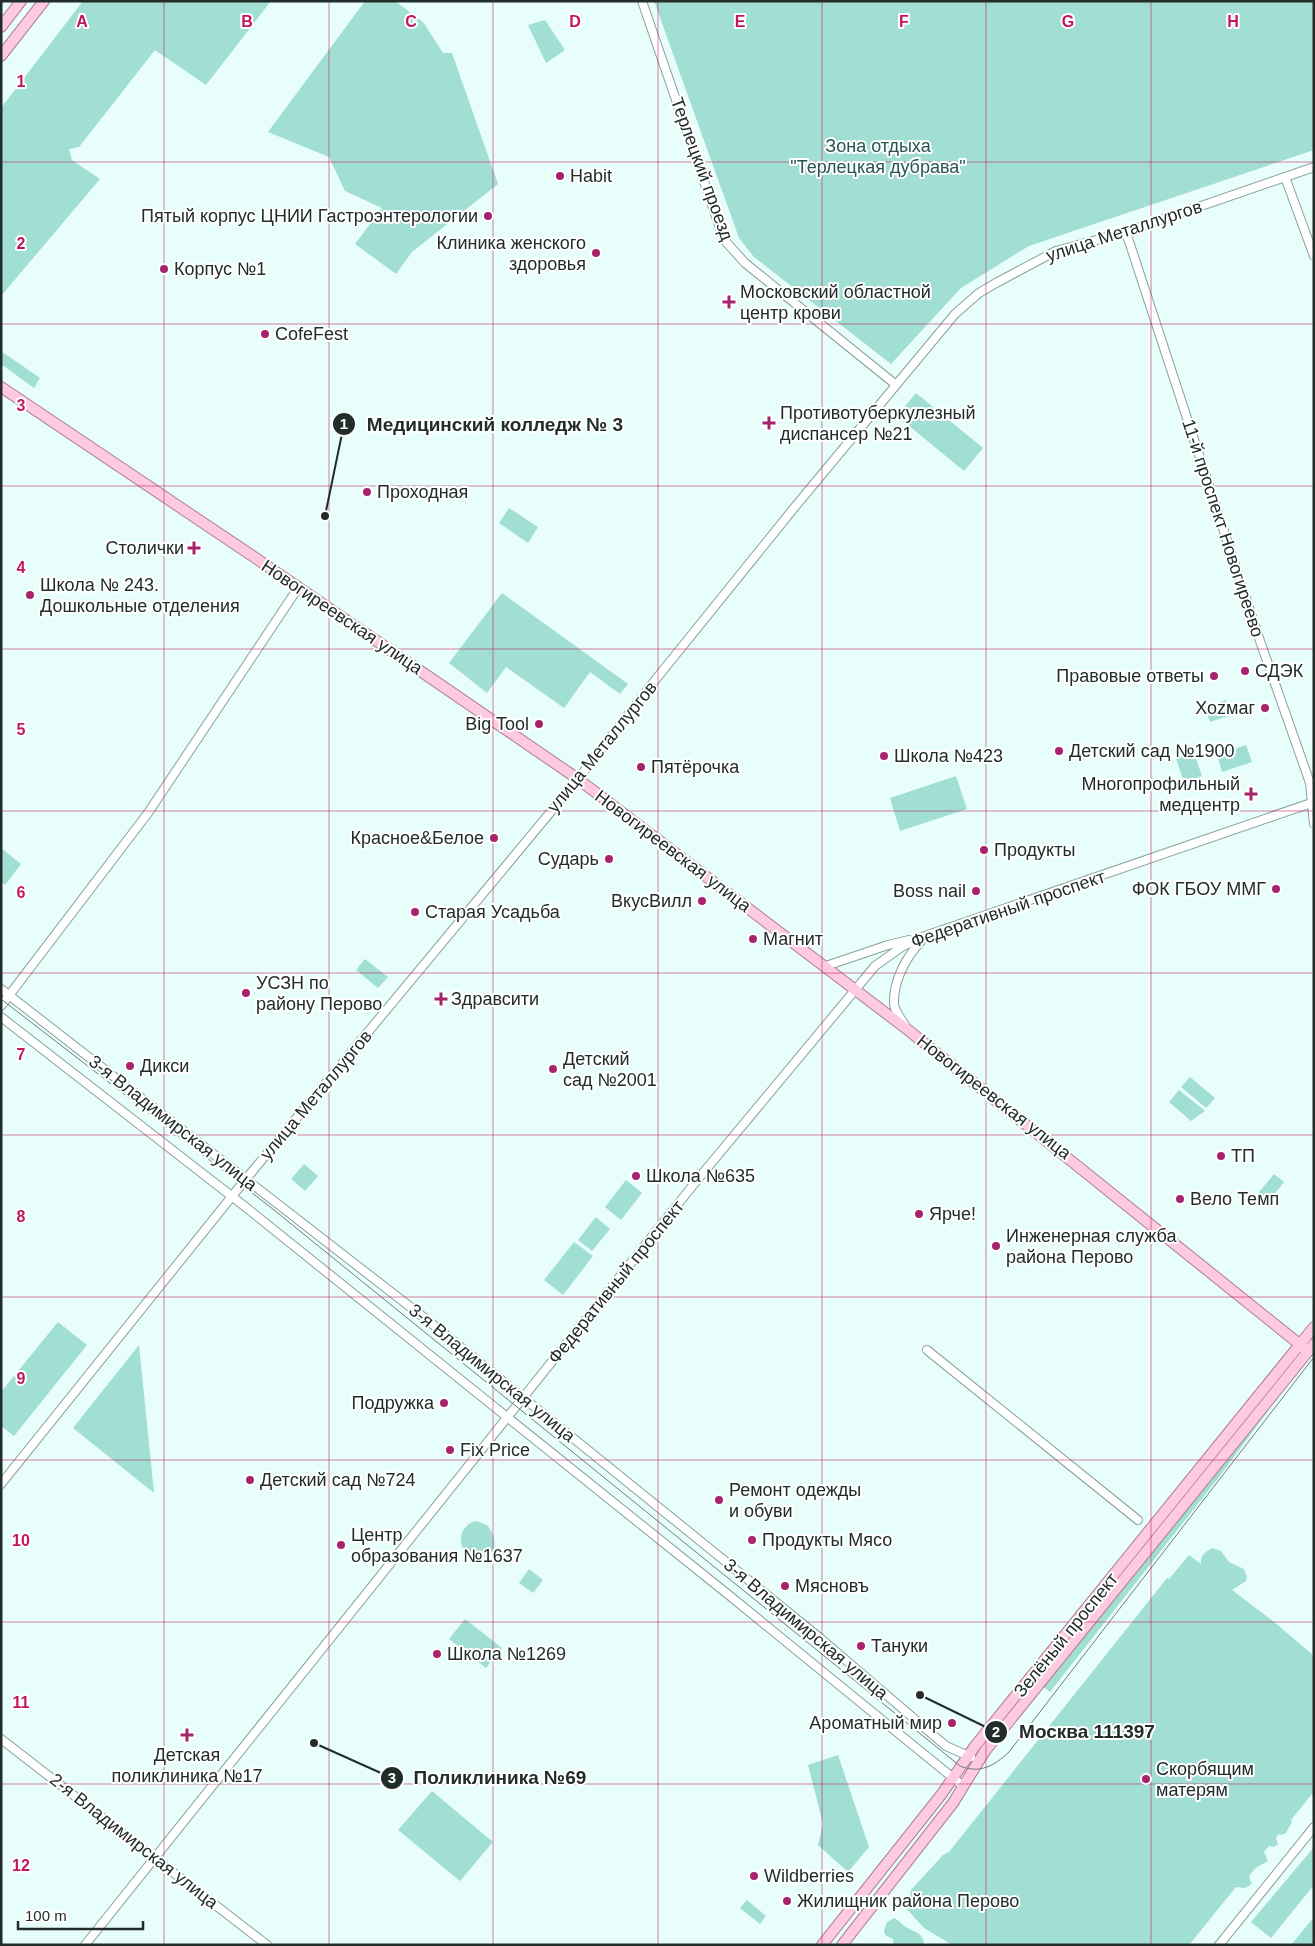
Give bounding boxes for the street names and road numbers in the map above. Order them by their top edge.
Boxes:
street label: Терлецкий проезд [667,95,737,244]
street label: улица Металлургов [1044,196,1204,266]
street label: 11-й проспект Новогиреево [1178,416,1268,640]
street label: Новогиреевская улица [258,556,427,679]
street label: улица Металлургов [543,677,661,817]
street label: Новогиреевская улица [591,786,756,917]
street label: Федеративный проспект [908,866,1108,952]
street label: улица Металлургов [256,1026,376,1164]
street label: Новогиреевская улица [913,1031,1076,1164]
street label: 3-я Владимирская улица [85,1051,262,1195]
street label: Федеративный проспект [544,1196,688,1368]
street label: 3-я Владимирская улица [405,1300,580,1447]
street label: 3-я Владимирская улица [720,1555,893,1704]
street label: Зелёный проспект [1010,1569,1122,1701]
street label: 2-я Владимирская улица [46,1769,223,1913]

